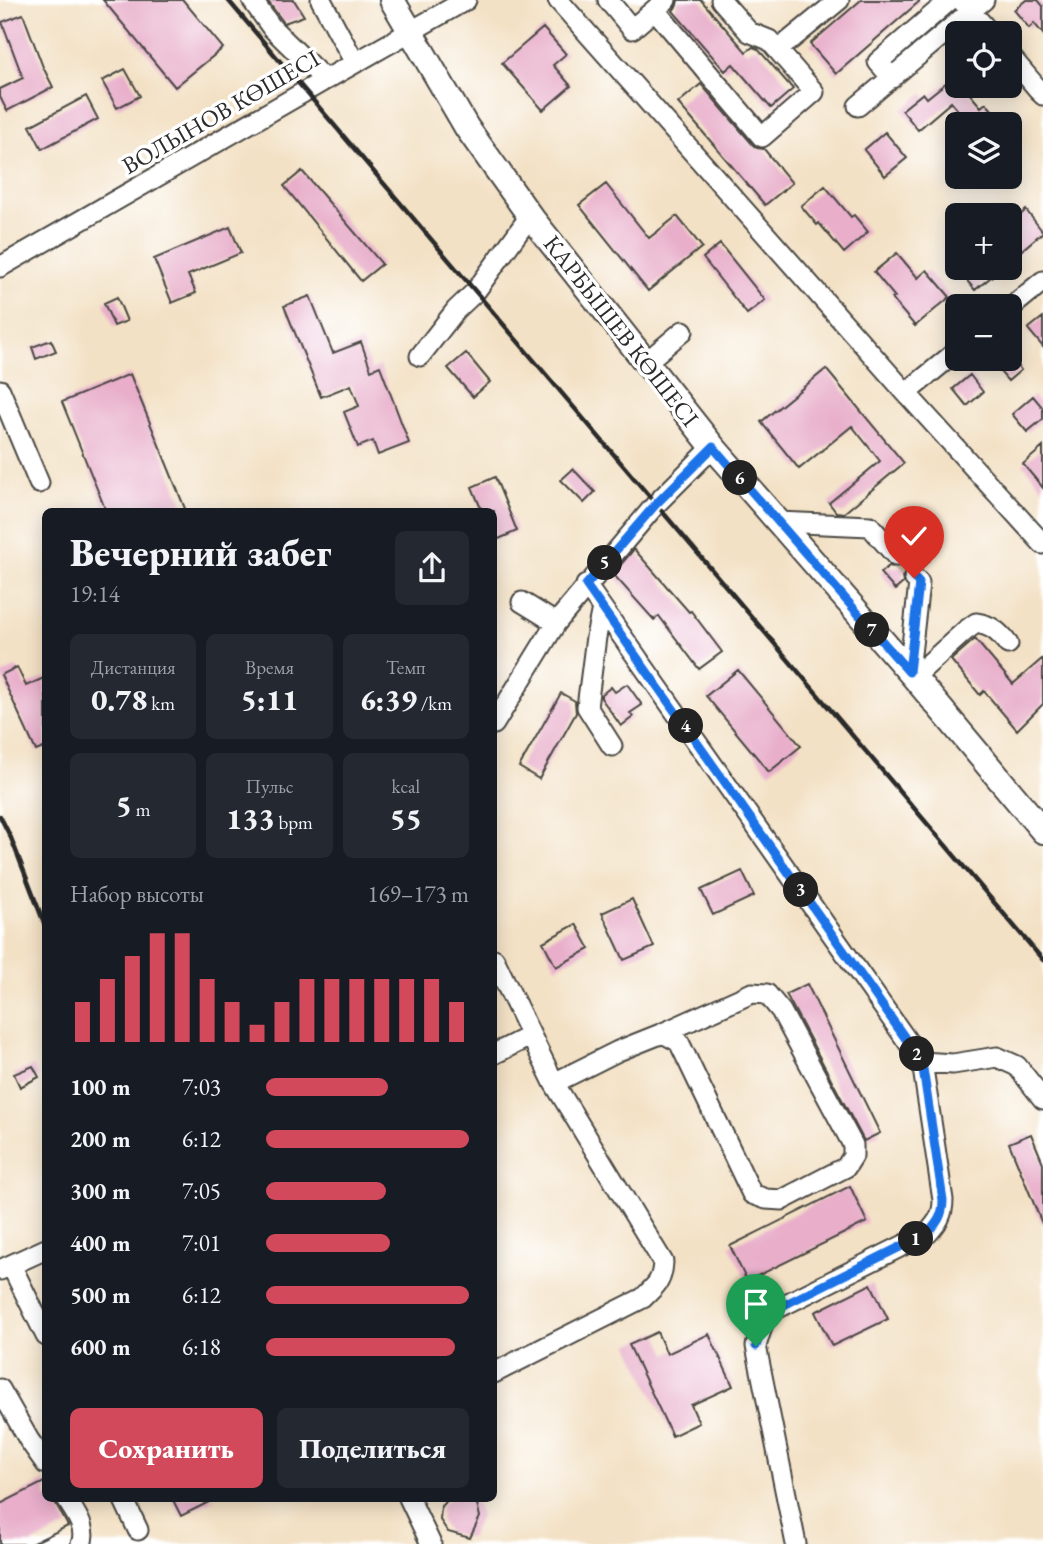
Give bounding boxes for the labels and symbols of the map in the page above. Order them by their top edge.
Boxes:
street label: ВОЛЫНОВ КӨШЕСІ [116,42,325,181]
street label: КАРБЫШЕВ КӨШЕСІ [537,229,706,433]
pin: 6 [722,461,758,496]
pin [884,506,944,578]
pin: 5 [588,546,622,580]
pin: 7 [854,612,890,648]
pin: 4 [668,708,704,744]
pin: 3 [784,872,818,908]
pin: 2 [900,1036,934,1072]
pin: 1 [898,1222,934,1256]
pin [726,1274,786,1346]

